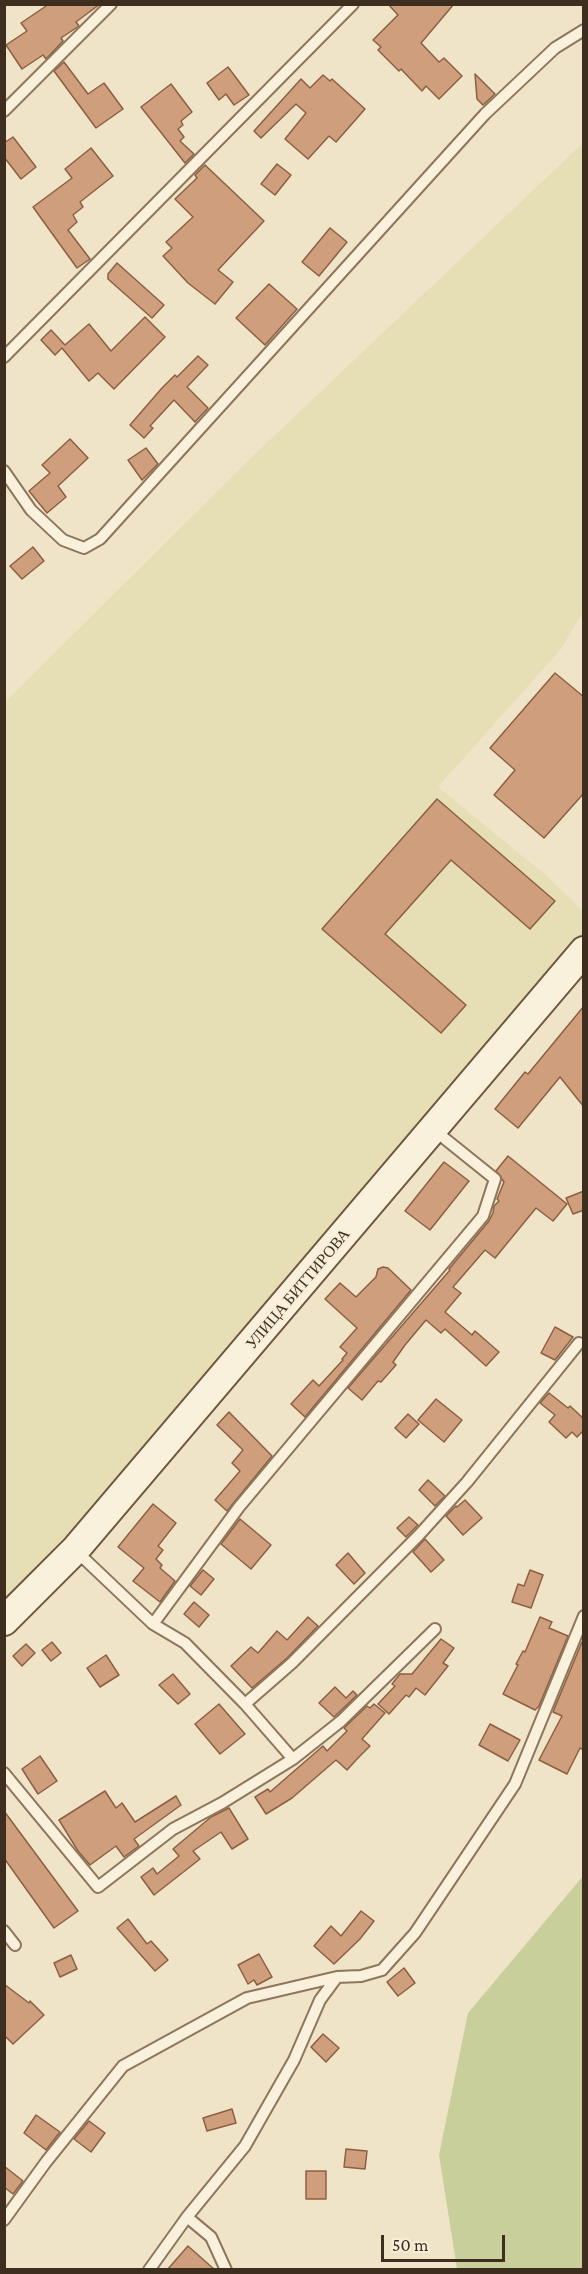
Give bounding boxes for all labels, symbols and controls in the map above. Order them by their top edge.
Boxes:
street label: УЛИЦА БИТТИРОВА [242,1225,354,1353]
scale bar [384,2223,508,2261]
text: 50 m [392,2235,429,2255]

